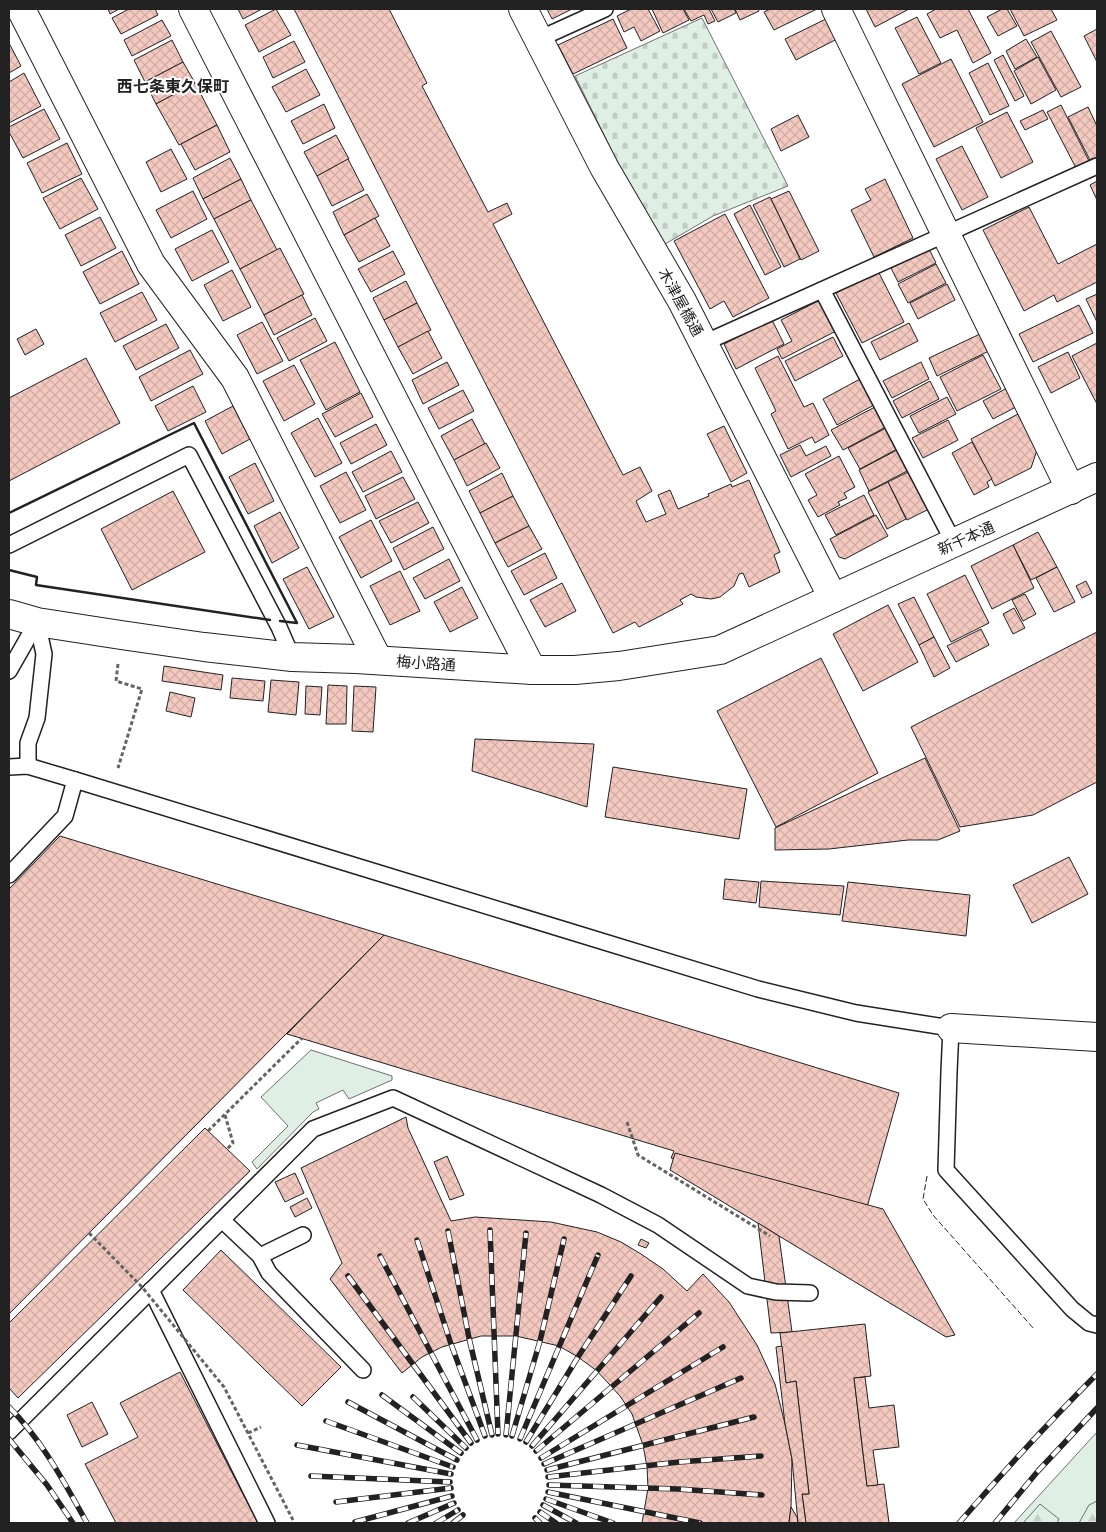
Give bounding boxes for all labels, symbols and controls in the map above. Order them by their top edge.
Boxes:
district label: 西七条東久保町 [117,78,229,95]
street label: 木津屋橋通 [655,265,707,339]
street label: 新千本通 [935,518,997,558]
street label: 梅小路通 [395,652,457,674]

